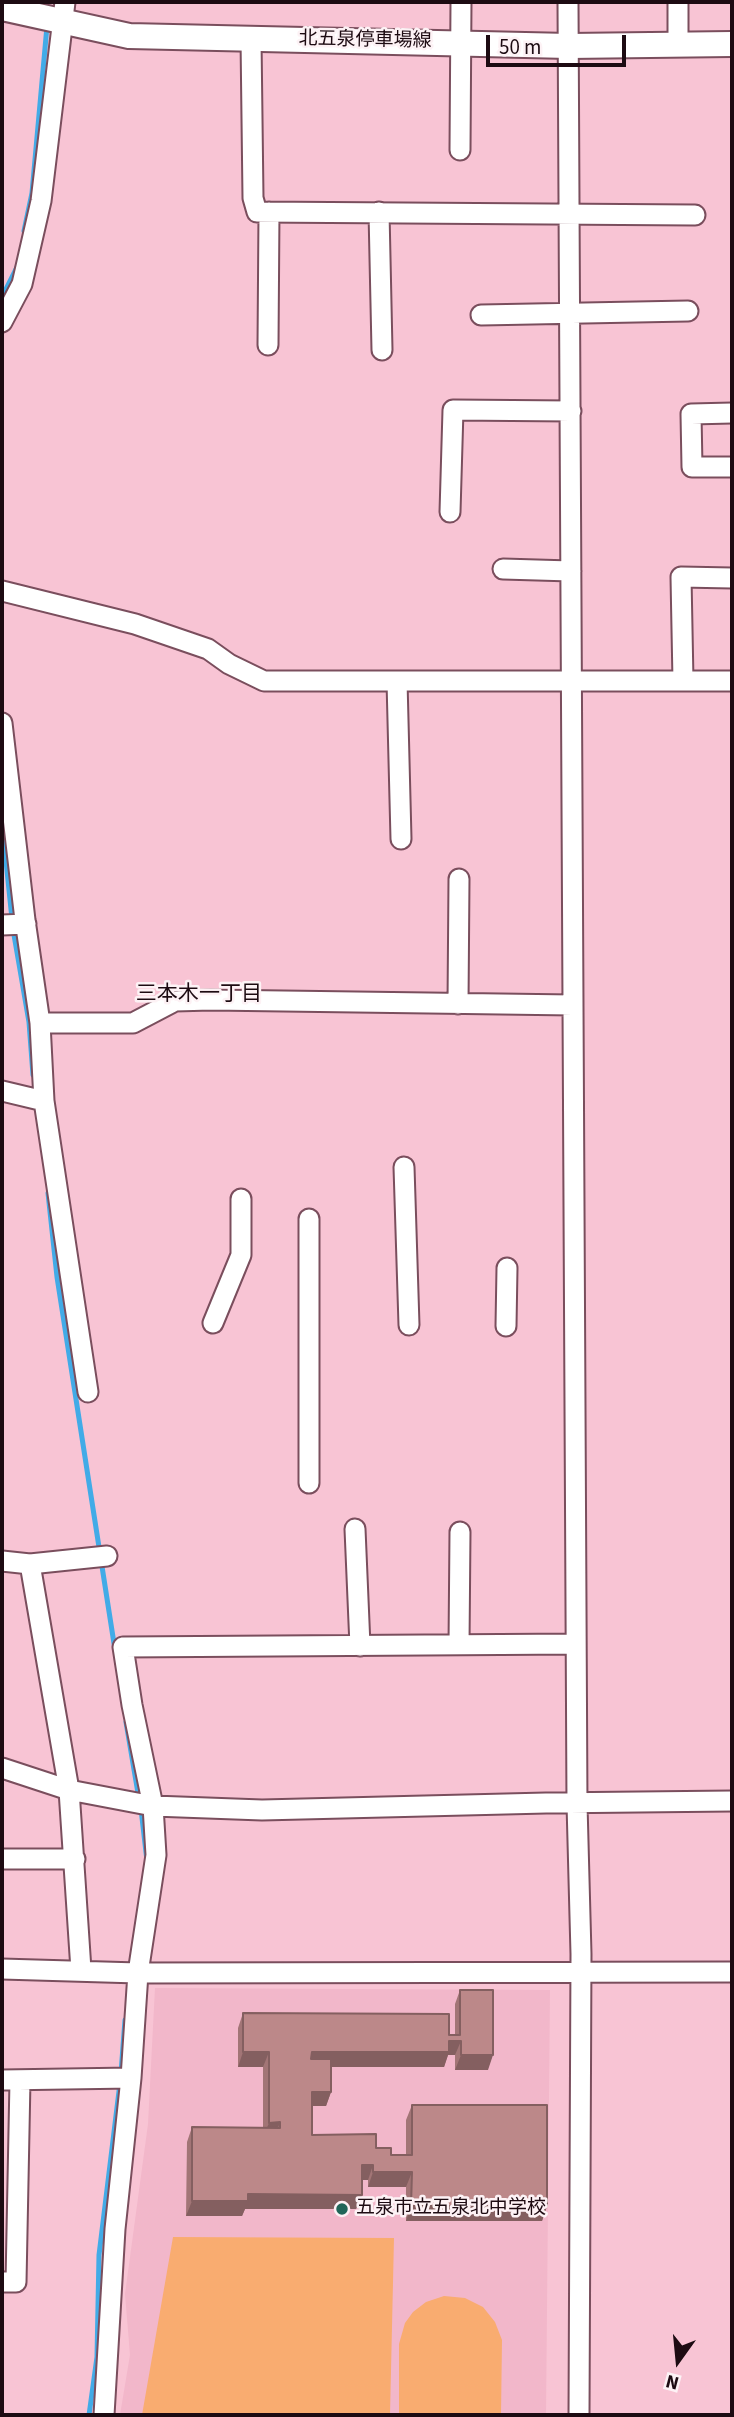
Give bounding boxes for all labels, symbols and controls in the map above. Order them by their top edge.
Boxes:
scale bar [489,21,629,65]
street label: 北五泉停車場線 [298,28,432,54]
text: 50 m [499,32,541,62]
district label: 三本木一丁目 [136,982,262,1008]
place label: 五泉市立五泉北中学校 [356,2198,546,2220]
marker: 五泉市立五泉北中学校 [334,2201,350,2217]
north arrow [643,2326,713,2396]
text: N [663,2367,682,2396]

